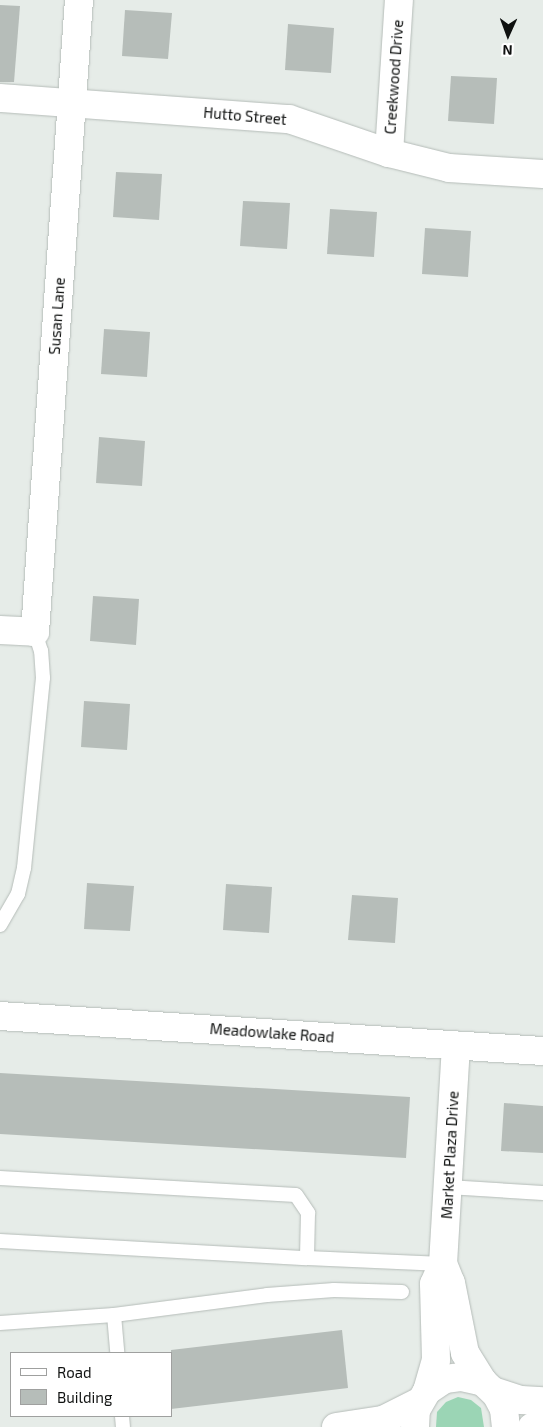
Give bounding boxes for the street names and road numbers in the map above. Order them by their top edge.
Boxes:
street label: Creekwood Drive [381,19,407,135]
street label: Hutto Street [203,103,287,129]
street label: Susan Lane [45,277,69,355]
street label: Meadowlake Road [209,1020,335,1046]
street label: Market Plaza Drive [438,1090,462,1220]

